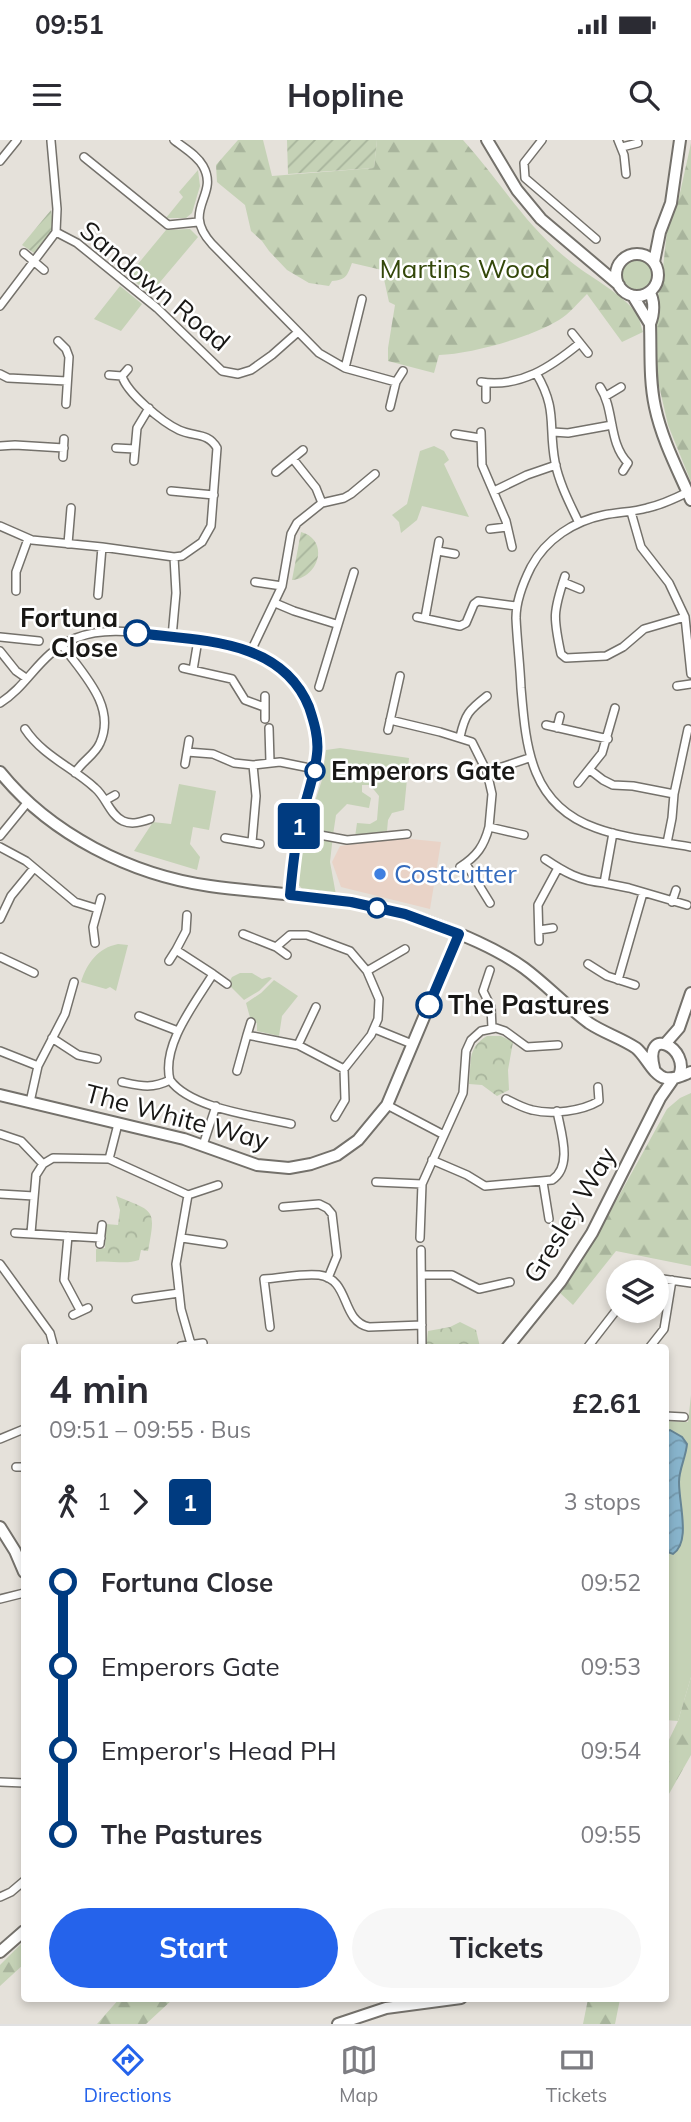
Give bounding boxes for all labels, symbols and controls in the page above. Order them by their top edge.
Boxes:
text: 09:51 [35,8,104,41]
text: Hopline [287,75,404,115]
icon: menu [28,76,66,114]
icon: search [625,76,663,114]
street label: Sandown Road [74,213,237,358]
park label: Martins Wood [380,252,550,285]
place label: Fortuna Close [20,601,118,664]
marker: Fortuna Close [124,620,150,646]
place label: Emperors Gate [331,754,515,787]
marker: Emperors Gate [305,761,325,781]
line badge: 1 [276,803,322,849]
text: 1 [292,811,306,841]
place label: Costcutter [394,857,517,890]
marker: Costcutter [372,866,388,882]
unlabelled marker [367,898,387,918]
place label: The Pastures [448,988,610,1021]
marker: The Pastures [416,992,442,1018]
street label: The White Way [82,1076,273,1157]
street label: Gresley Way [516,1141,623,1289]
map controls [606,1260,669,1323]
button: layers [606,1260,669,1323]
text: 4 min [49,1365,149,1413]
text: £2.61 [572,1387,641,1420]
text: 09:51 – 09:55 · Bus [49,1415,251,1444]
icon: walk [49,1483,87,1521]
icon: forward [121,1483,159,1521]
text: 1 [97,1487,111,1516]
text: 1 [183,1487,197,1517]
text: 3 stops [564,1487,641,1516]
text: Fortuna Close [101,1566,273,1599]
text: 09:52 [581,1568,641,1597]
text: Emperors Gate [101,1650,280,1683]
text: 09:53 [581,1652,641,1681]
text: Emperor's Head PH [101,1734,337,1767]
text: 09:54 [581,1736,641,1765]
text: The Pastures [101,1818,263,1851]
text: 09:55 [581,1820,641,1849]
button: Start [49,1908,338,1988]
button: Tickets [352,1908,641,1988]
tab: Directions [84,2041,172,2107]
tab: Map [339,2041,378,2107]
tab: Tickets [546,2041,607,2107]

